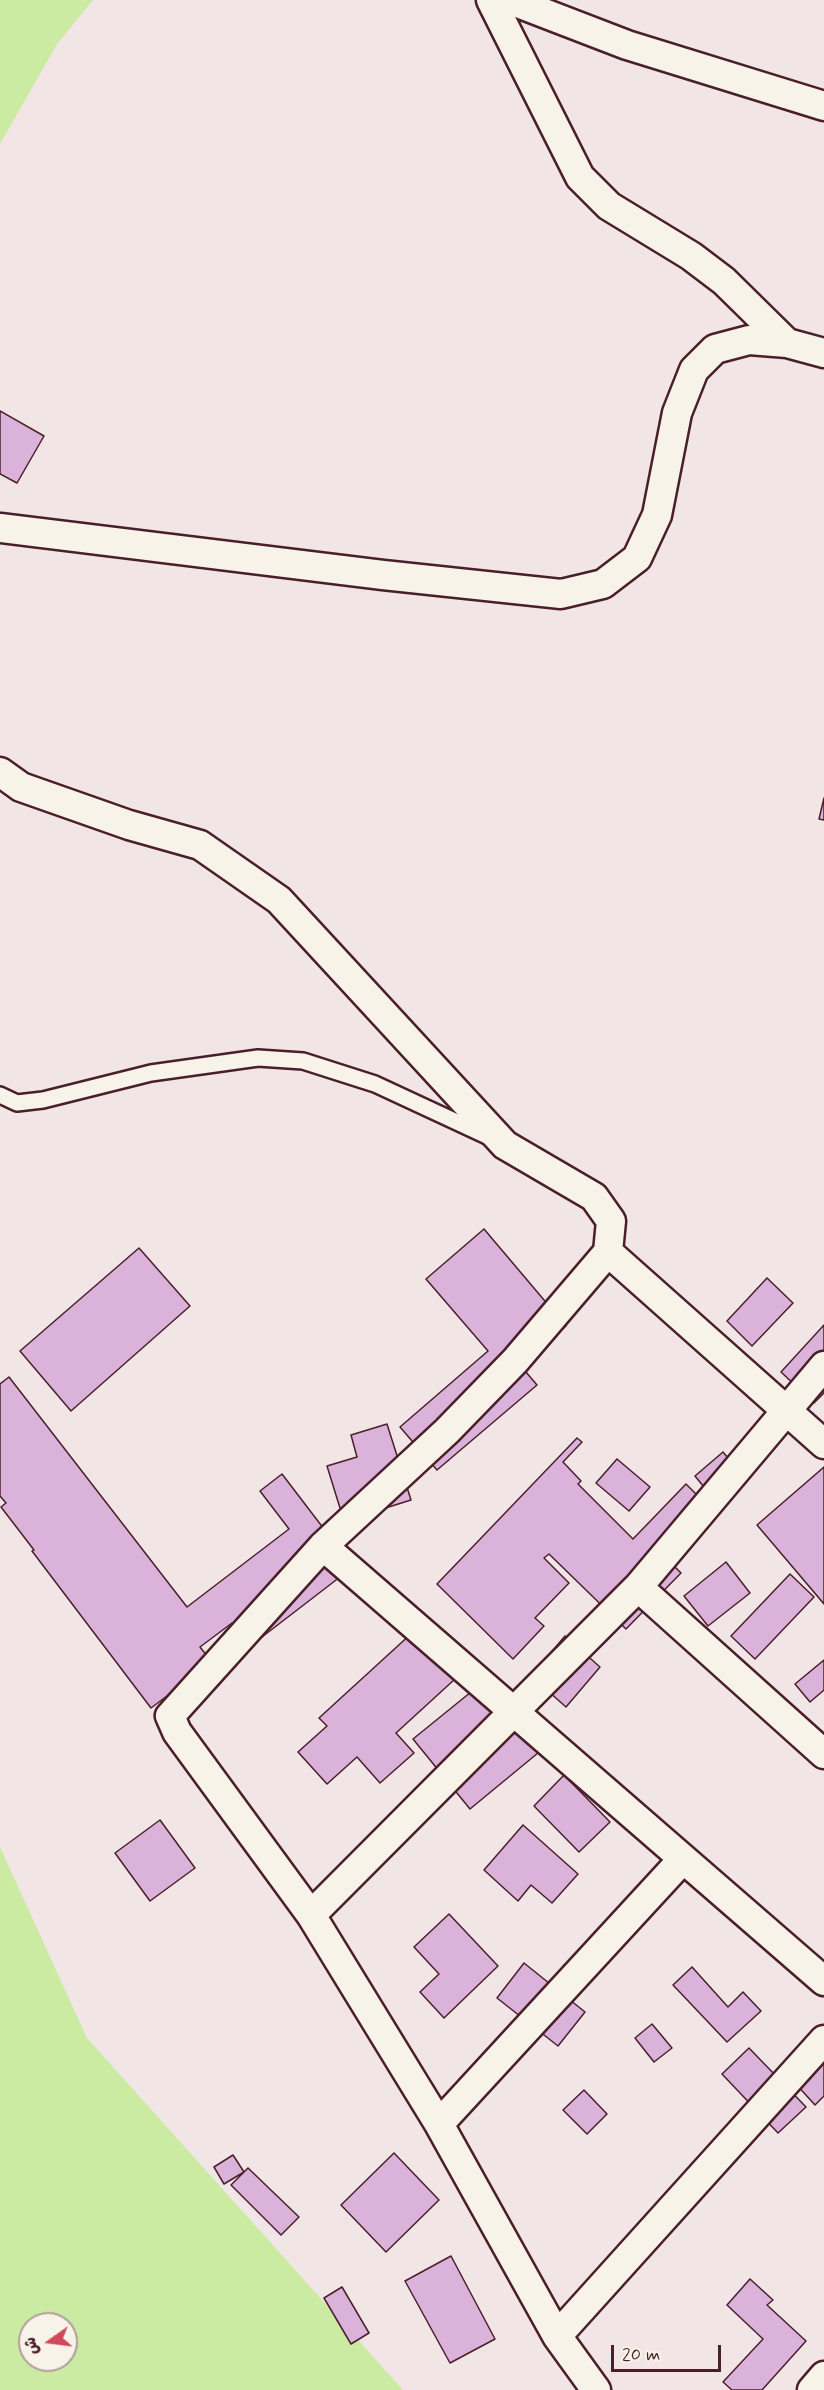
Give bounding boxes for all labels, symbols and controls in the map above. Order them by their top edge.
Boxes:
north arrow [18,2312,78,2372]
scale bar [614,2333,724,2371]
text: ش [20,2335,44,2357]
text: 20 m [622,2343,660,2367]

